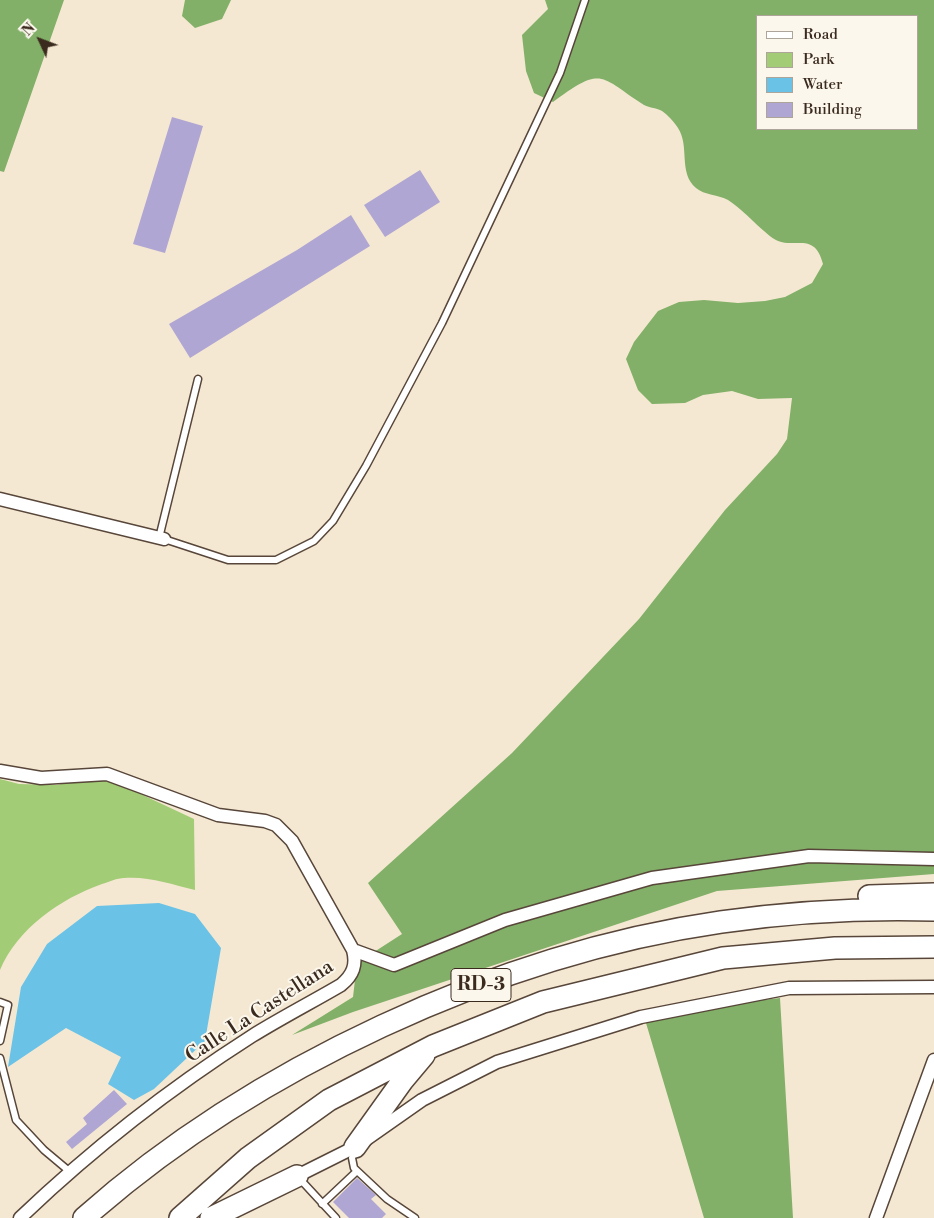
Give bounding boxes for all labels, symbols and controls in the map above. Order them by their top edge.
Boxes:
north arrow [15,15,65,65]
legend [756,15,919,130]
text: N [19,20,39,40]
text: Road [803,25,838,44]
text: Park [803,50,834,69]
text: Water [803,75,842,94]
text: Building [803,100,862,119]
street label: Calle La Castellana [182,955,338,1069]
road number: RD-3 [451,968,511,1002]

